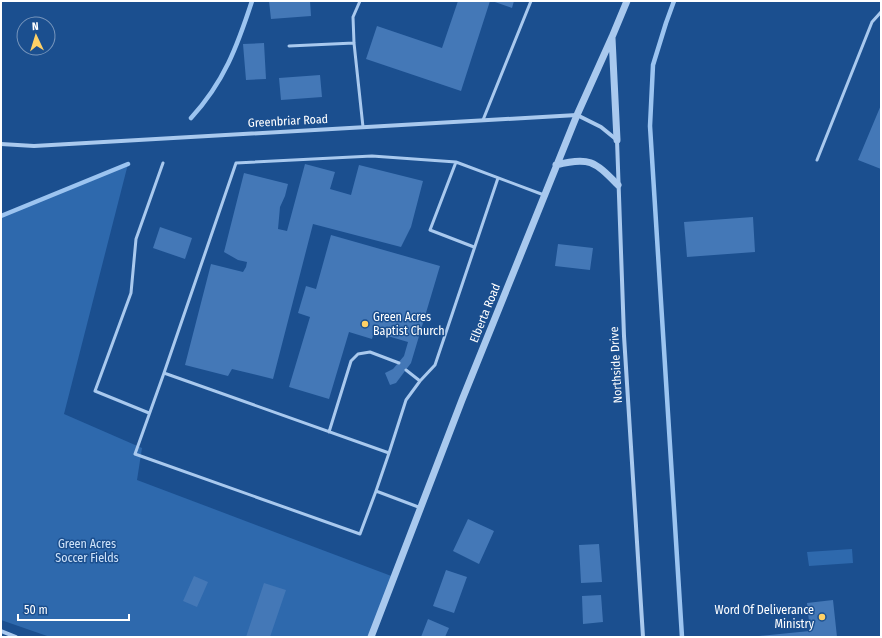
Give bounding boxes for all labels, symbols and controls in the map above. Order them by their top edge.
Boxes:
north arrow [16,16,56,56]
text: N [32,20,39,33]
street label: Greenbriar Road [248,112,328,130]
street label: Elberta Road [467,281,503,345]
place label: Green Acres Baptist Church [373,310,445,338]
marker: Green Acres Baptist Church [360,319,370,329]
street label: Northside Drive [607,326,625,404]
park label: Green Acres Soccer Fields [55,537,119,565]
scale bar [18,596,129,622]
text: 50 m [24,603,48,617]
place label: Word Of Deliverance Ministry [715,603,815,631]
marker: Word Of Deliverance Ministry [817,612,827,622]

